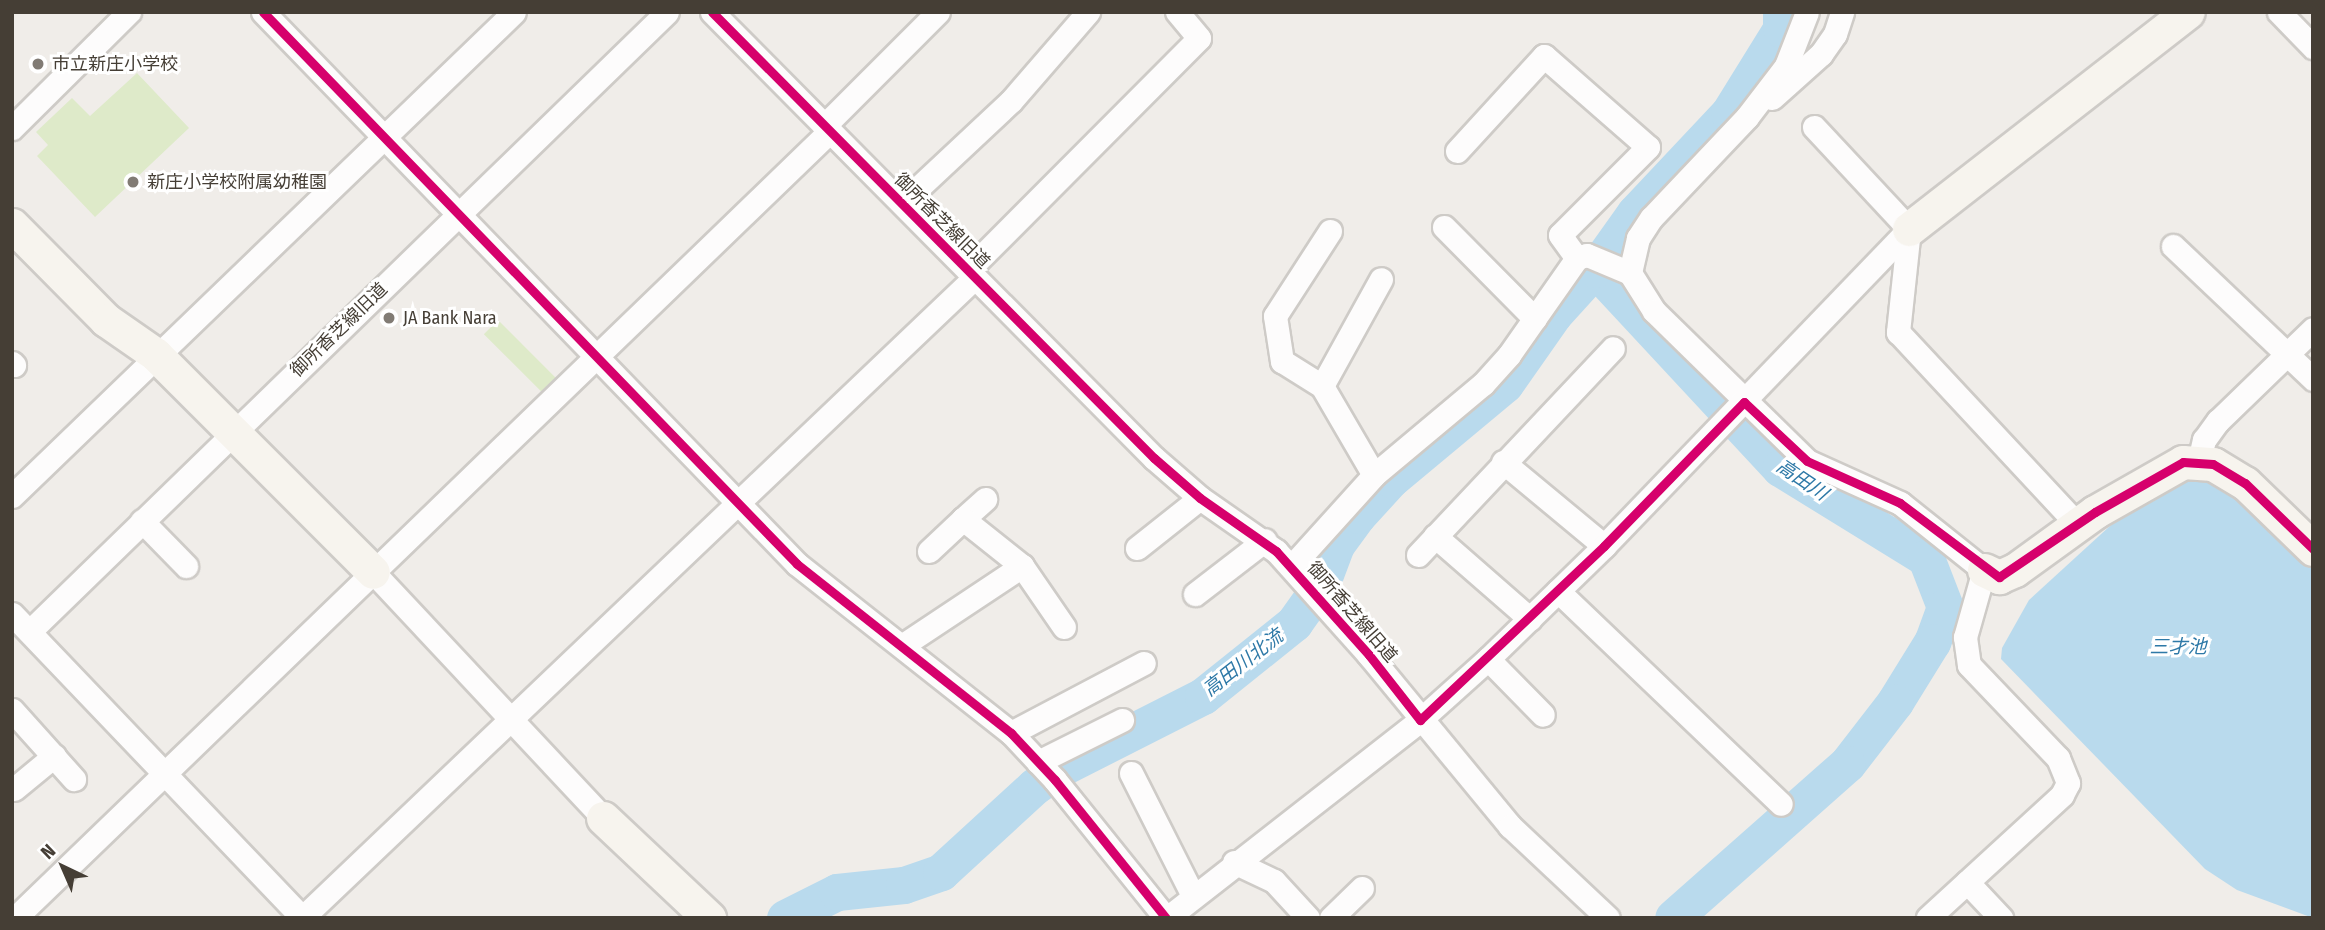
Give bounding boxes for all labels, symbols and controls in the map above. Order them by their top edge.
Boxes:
place label: 市立新庄小学校 [52,53,178,75]
marker: 市立新庄小学校 [30,56,46,72]
street label: 御所香芝線旧道 [890,169,994,273]
place label: 新庄小学校附属幼稚園 [147,171,327,193]
marker: 新庄小学校附属幼稚園 [125,174,141,190]
street label: 御所香芝線旧道 [286,278,392,382]
place label: JA Bank Nara [403,307,497,329]
marker: JA Bank Nara [381,310,397,326]
water label: 高田川 [1772,455,1832,505]
street label: 御所香芝線旧道 [1303,557,1401,667]
water label: 高田川北流 [1199,625,1287,701]
water label: 三才池 [2150,636,2206,658]
north arrow [28,832,98,902]
text: N [36,839,60,864]

